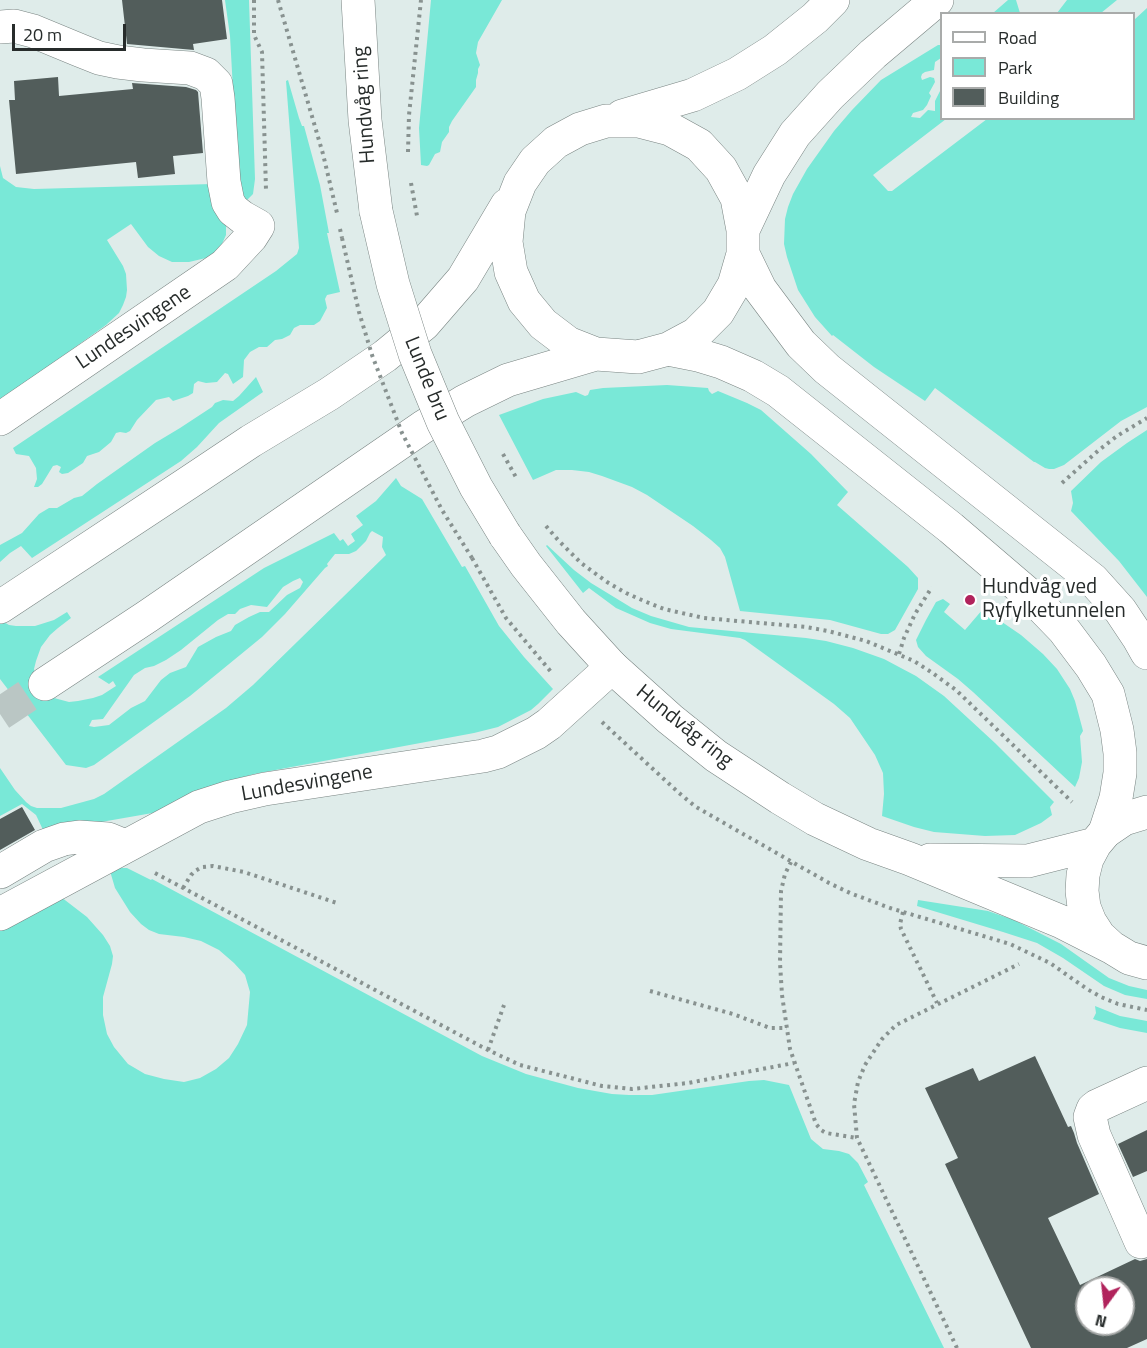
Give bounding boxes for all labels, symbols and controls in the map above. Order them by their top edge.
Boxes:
scale bar [15,12,129,50]
legend [940,12,1135,120]
text: 20 m [23,21,62,48]
text: Road [998,24,1037,51]
street label: Hundvåg ring [348,46,382,164]
text: Park [998,54,1032,81]
text: Building [998,84,1059,111]
street label: Lundesvingene [72,280,196,376]
street label: Lunde bru [398,333,454,425]
place label: Hundvåg ved Ryfylketunnelen [982,575,1126,625]
marker: Hundvåg ved Ryfylketunnelen [963,593,977,607]
street label: Hundvåg ring [630,680,738,774]
street label: Lundesvingene [239,760,375,808]
north arrow [1075,1276,1135,1336]
text: N [1092,1308,1109,1334]

